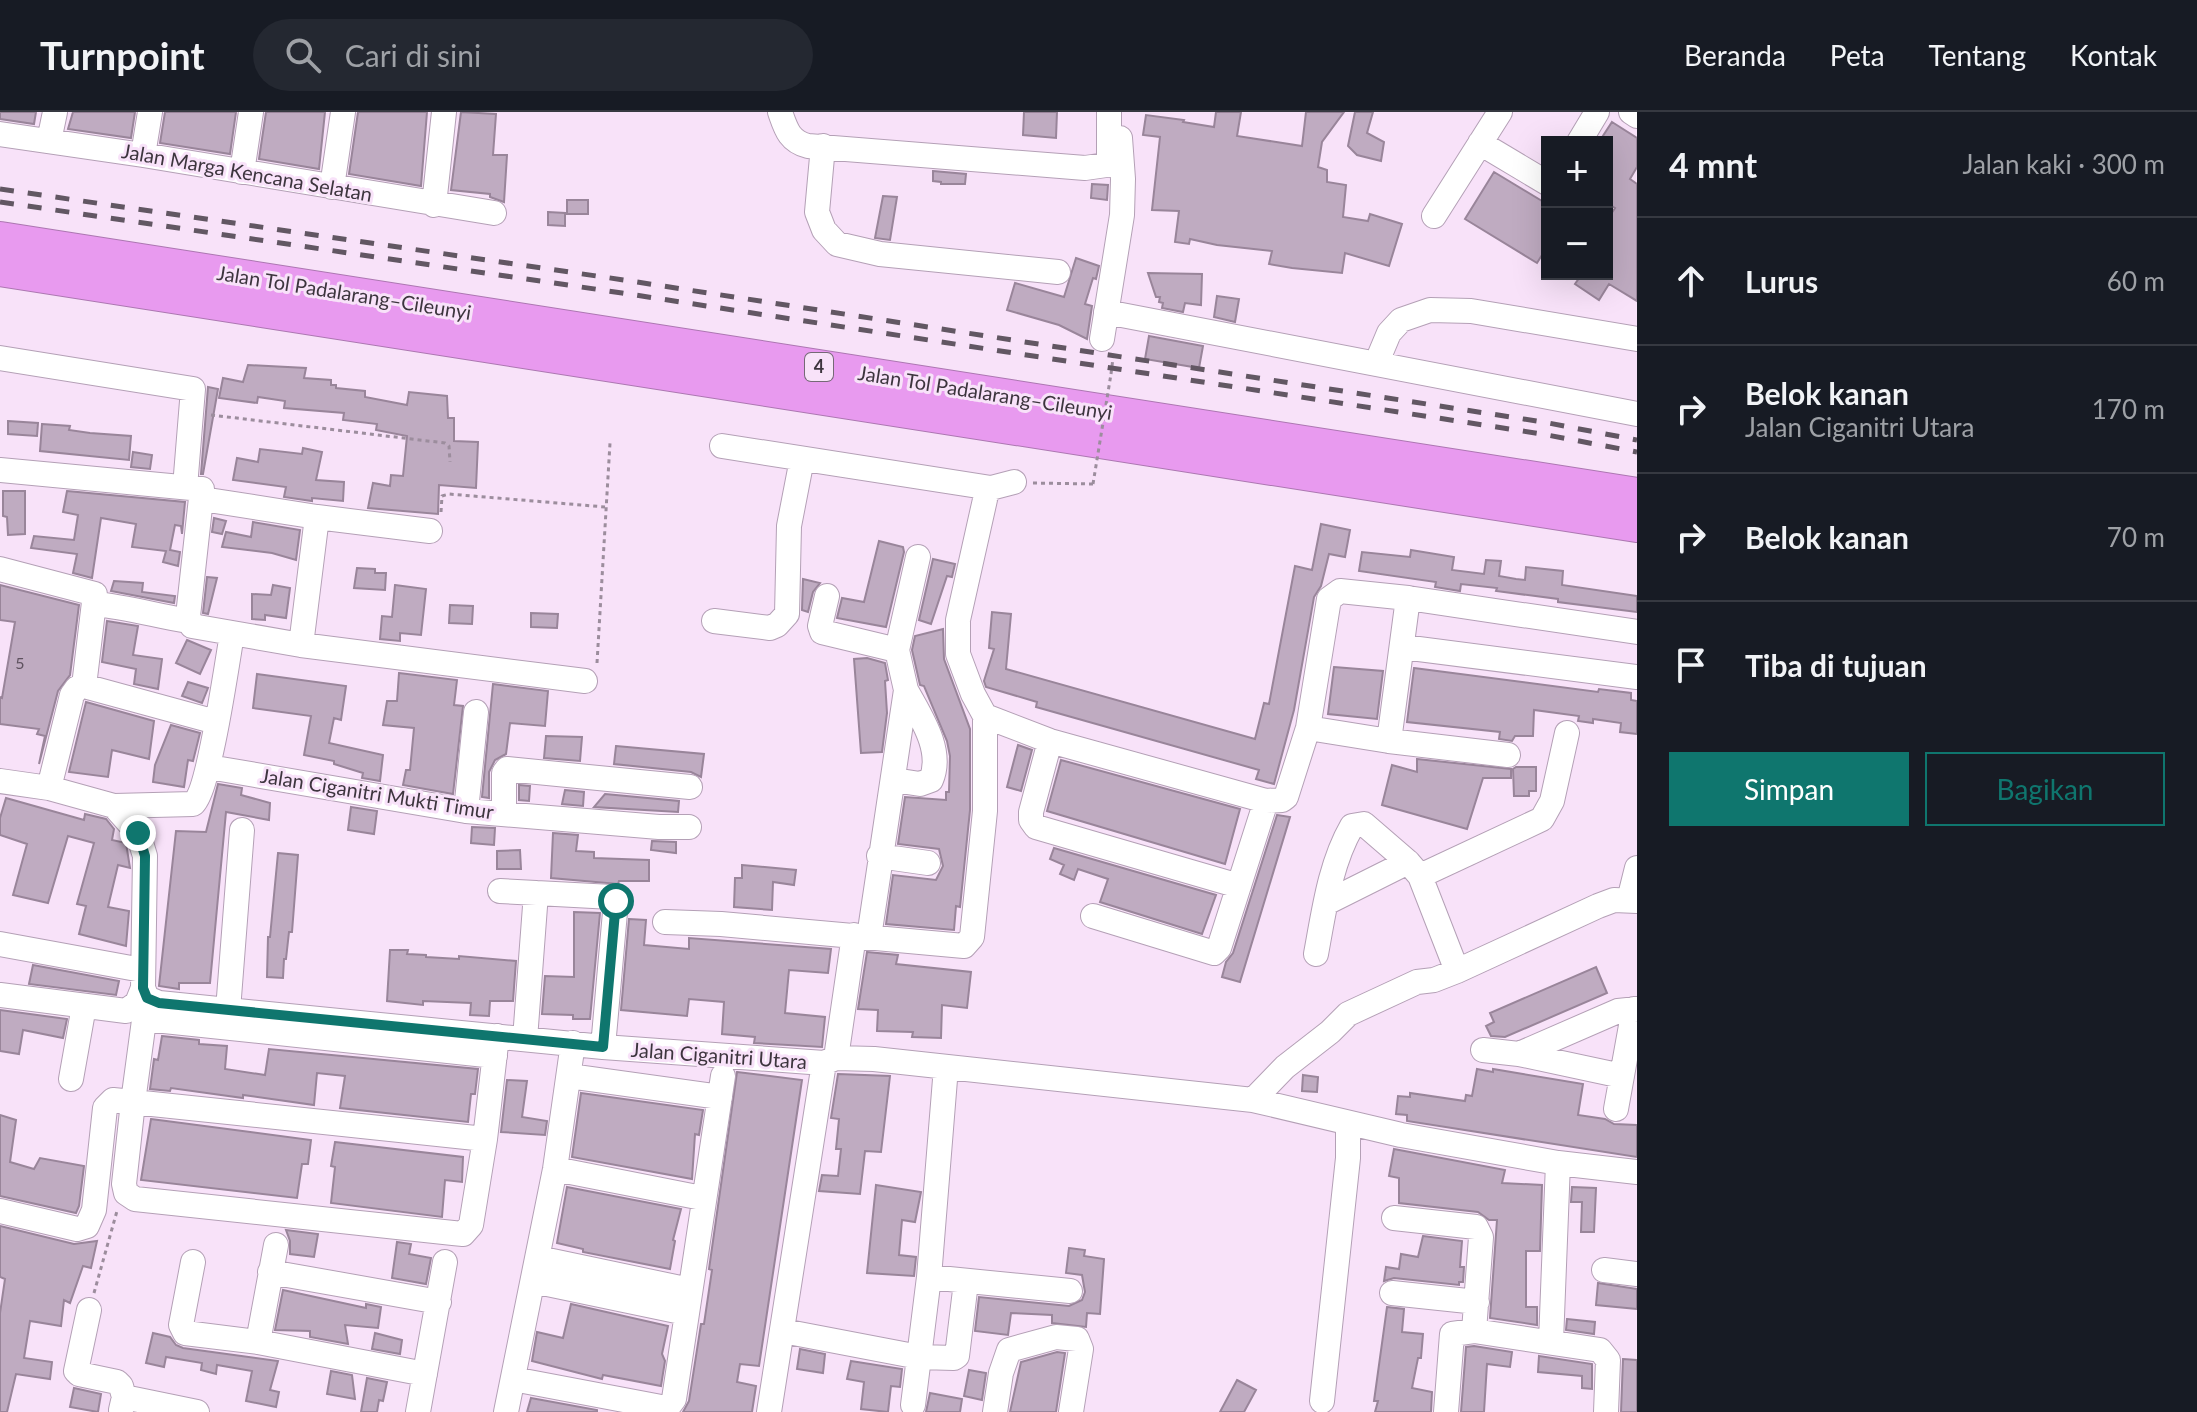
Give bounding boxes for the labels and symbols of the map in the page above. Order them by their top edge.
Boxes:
street label: Jalan Marga Kencana Selatan [120,138,374,206]
street label: Jalan Tol Padalarang–Cileunyi [215,260,473,324]
road number: 4 [805,353,833,381]
street label: Jalan Tol Padalarang–Cileunyi [856,360,1114,424]
house number: 5 [15,653,25,672]
street label: Jalan Ciganitri Mukti Timur [259,763,496,823]
route end [120,815,156,851]
route start [598,883,634,919]
street label: Jalan Ciganitri Utara [630,1037,808,1073]

